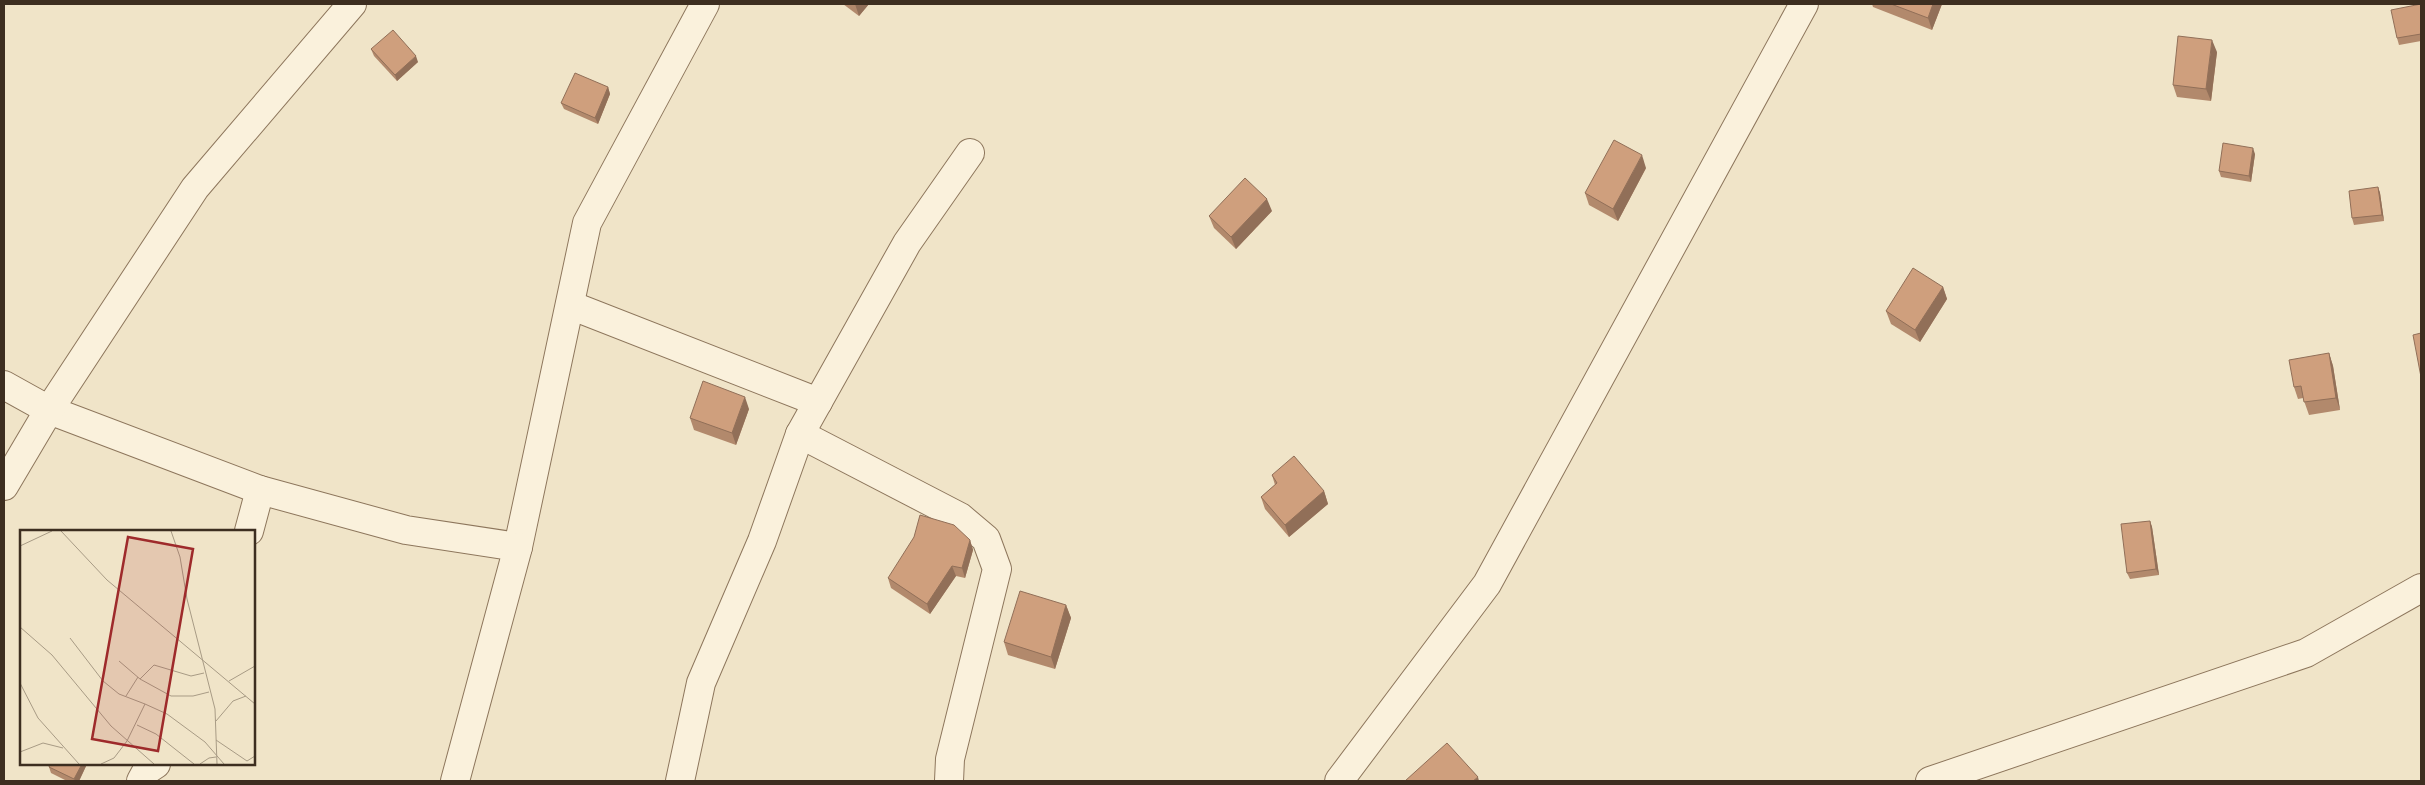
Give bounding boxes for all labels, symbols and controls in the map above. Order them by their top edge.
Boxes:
inset map [20,530,255,765]

